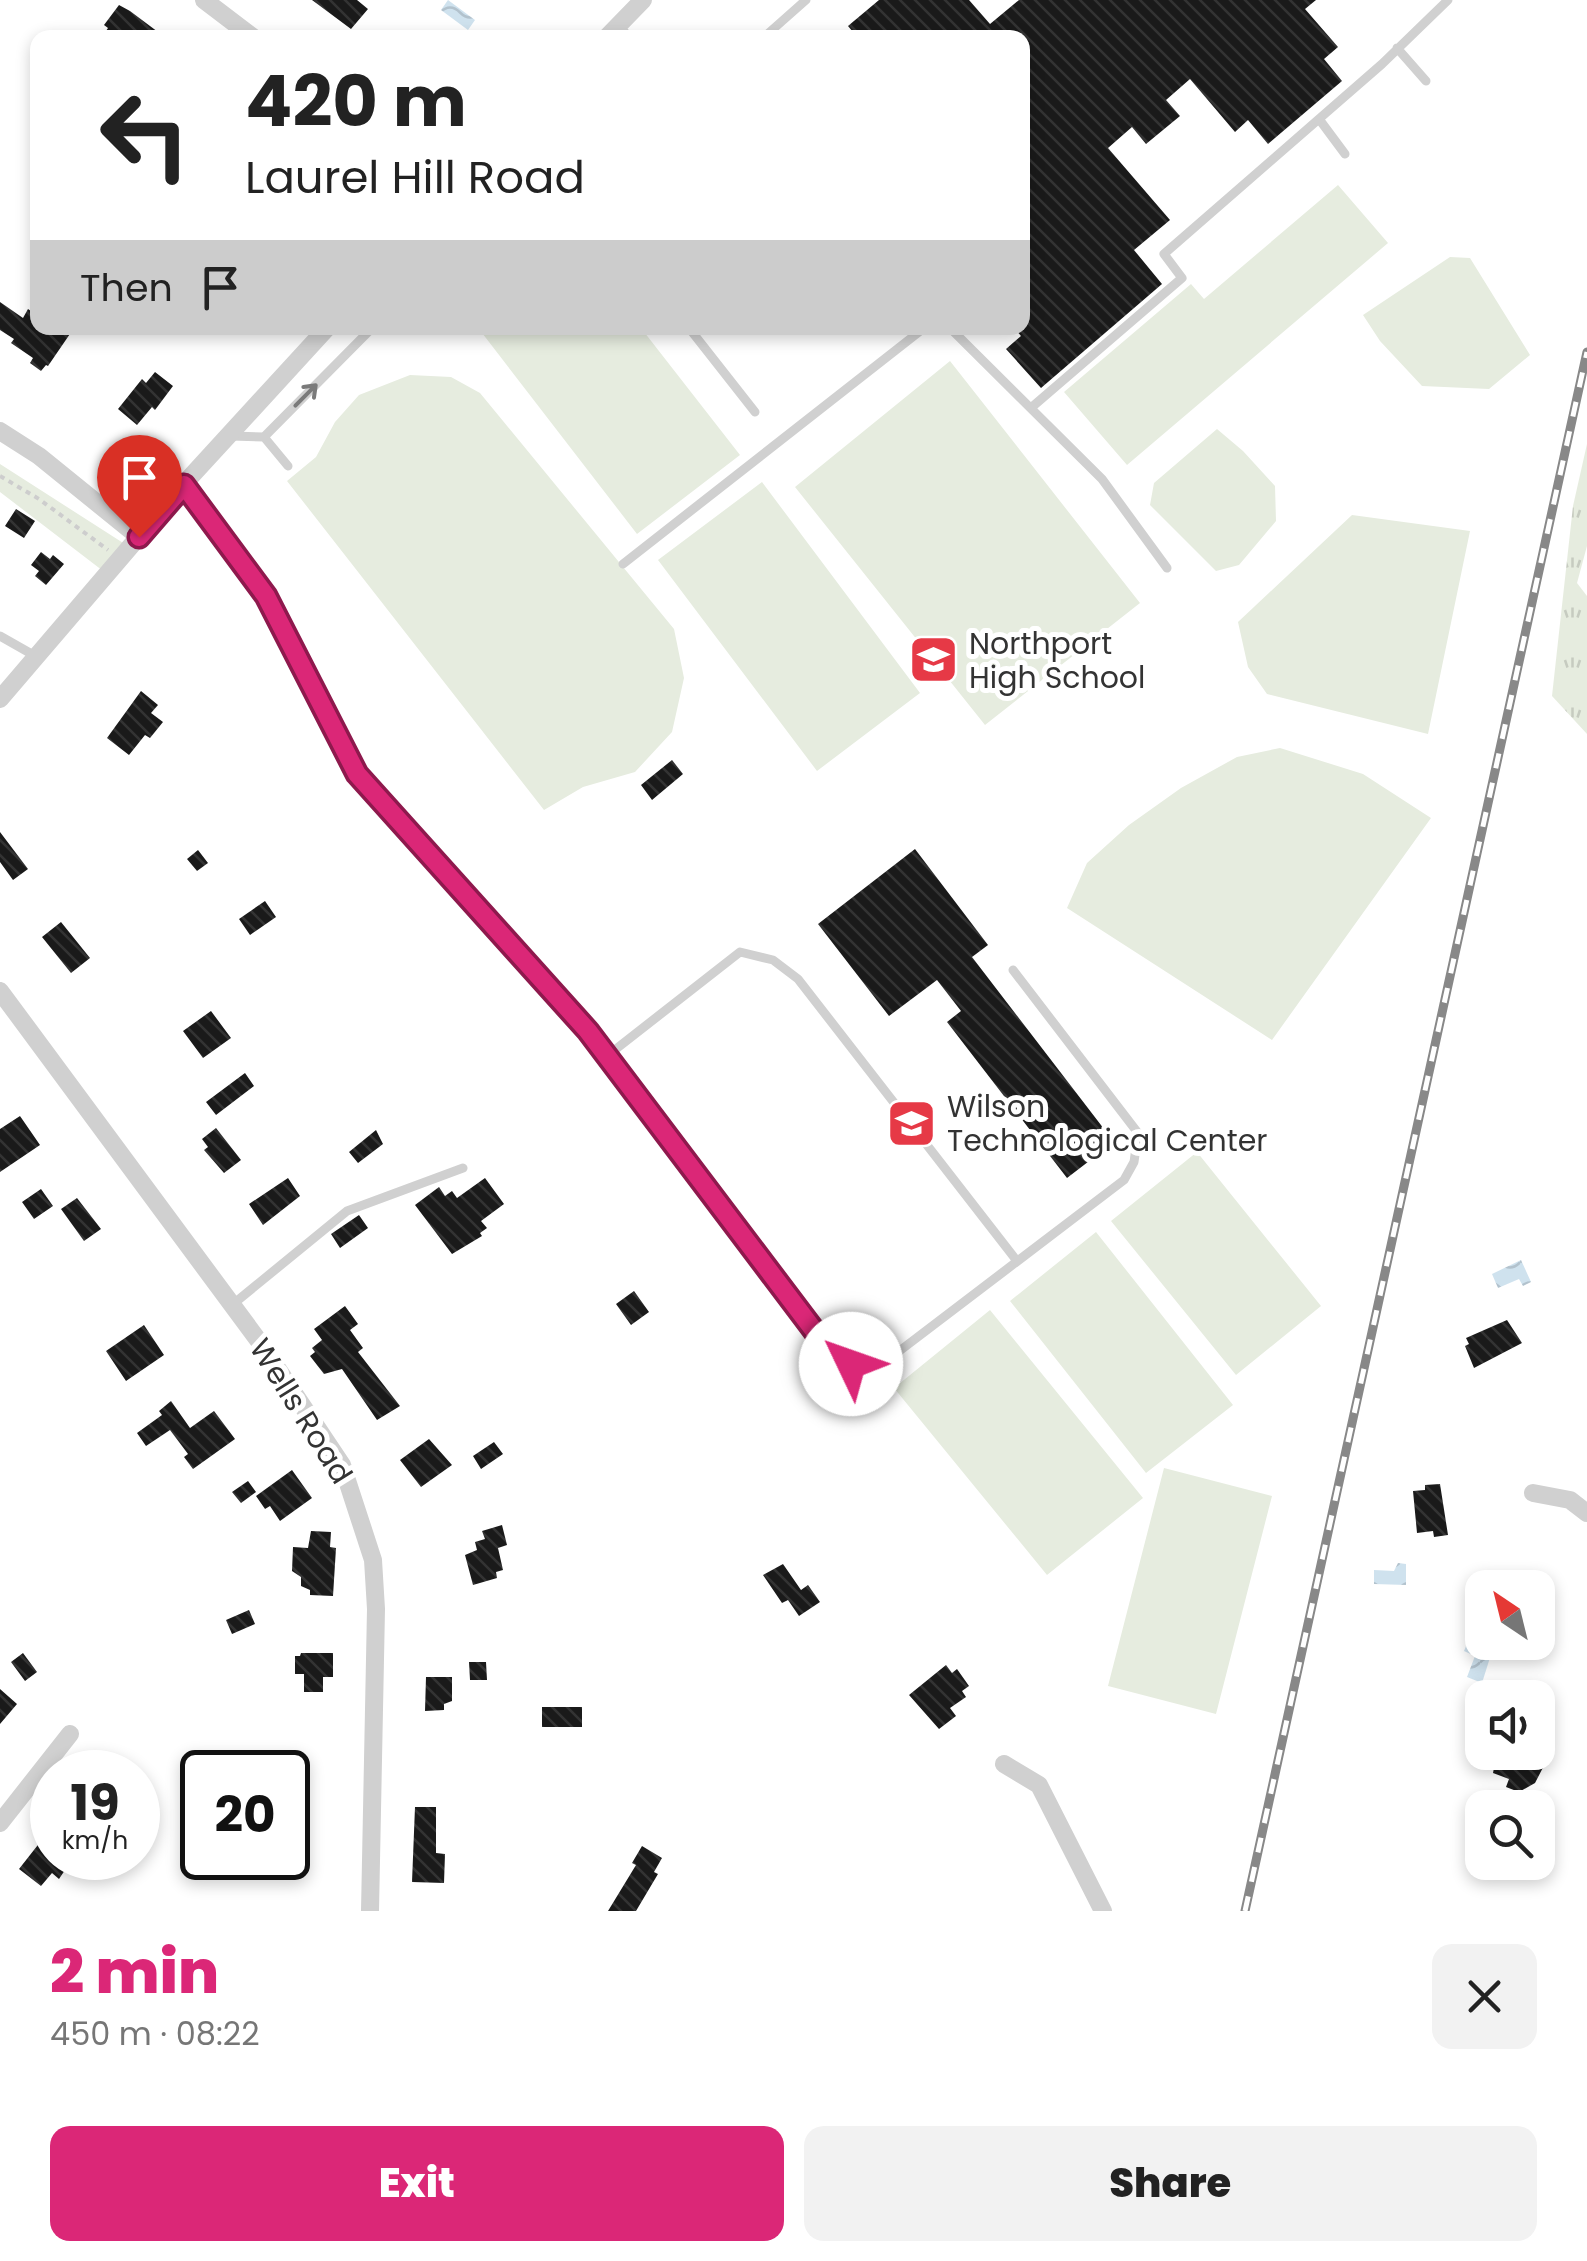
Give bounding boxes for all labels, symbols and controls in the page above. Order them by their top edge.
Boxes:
text: 420 m [245,52,467,151]
icon: left [80,70,210,200]
text: Laurel Hill Road [245,146,585,209]
icon: arrive [193,260,248,315]
text: Then [80,261,173,314]
one-way arrow [293,384,317,408]
pin [97,435,182,538]
icon: arrive [112,450,167,505]
place label: Northport High School [969,622,1145,699]
school or university icon: Northport High School [908,634,960,686]
place label: Wilson Technological Center [947,1085,1267,1162]
school or university icon: Wilson Technological Center [886,1097,938,1149]
position arrow [799,1312,903,1416]
street label: Wells Road [239,1330,363,1492]
north arrow [1465,1570,1555,1660]
map controls [1465,1570,1555,1880]
button: sound [1465,1680,1555,1770]
speed limit sign: 20 [180,1750,310,1880]
text: 19 [70,1767,120,1838]
button: search [1465,1790,1555,1880]
text: km/h [62,1823,128,1858]
text: 2 min [50,1930,219,2014]
button: close [1432,1944,1537,2049]
text: 450 m · 08:22 [50,2011,260,2056]
button: Exit [50,2126,784,2241]
button: Share [804,2126,1537,2241]

